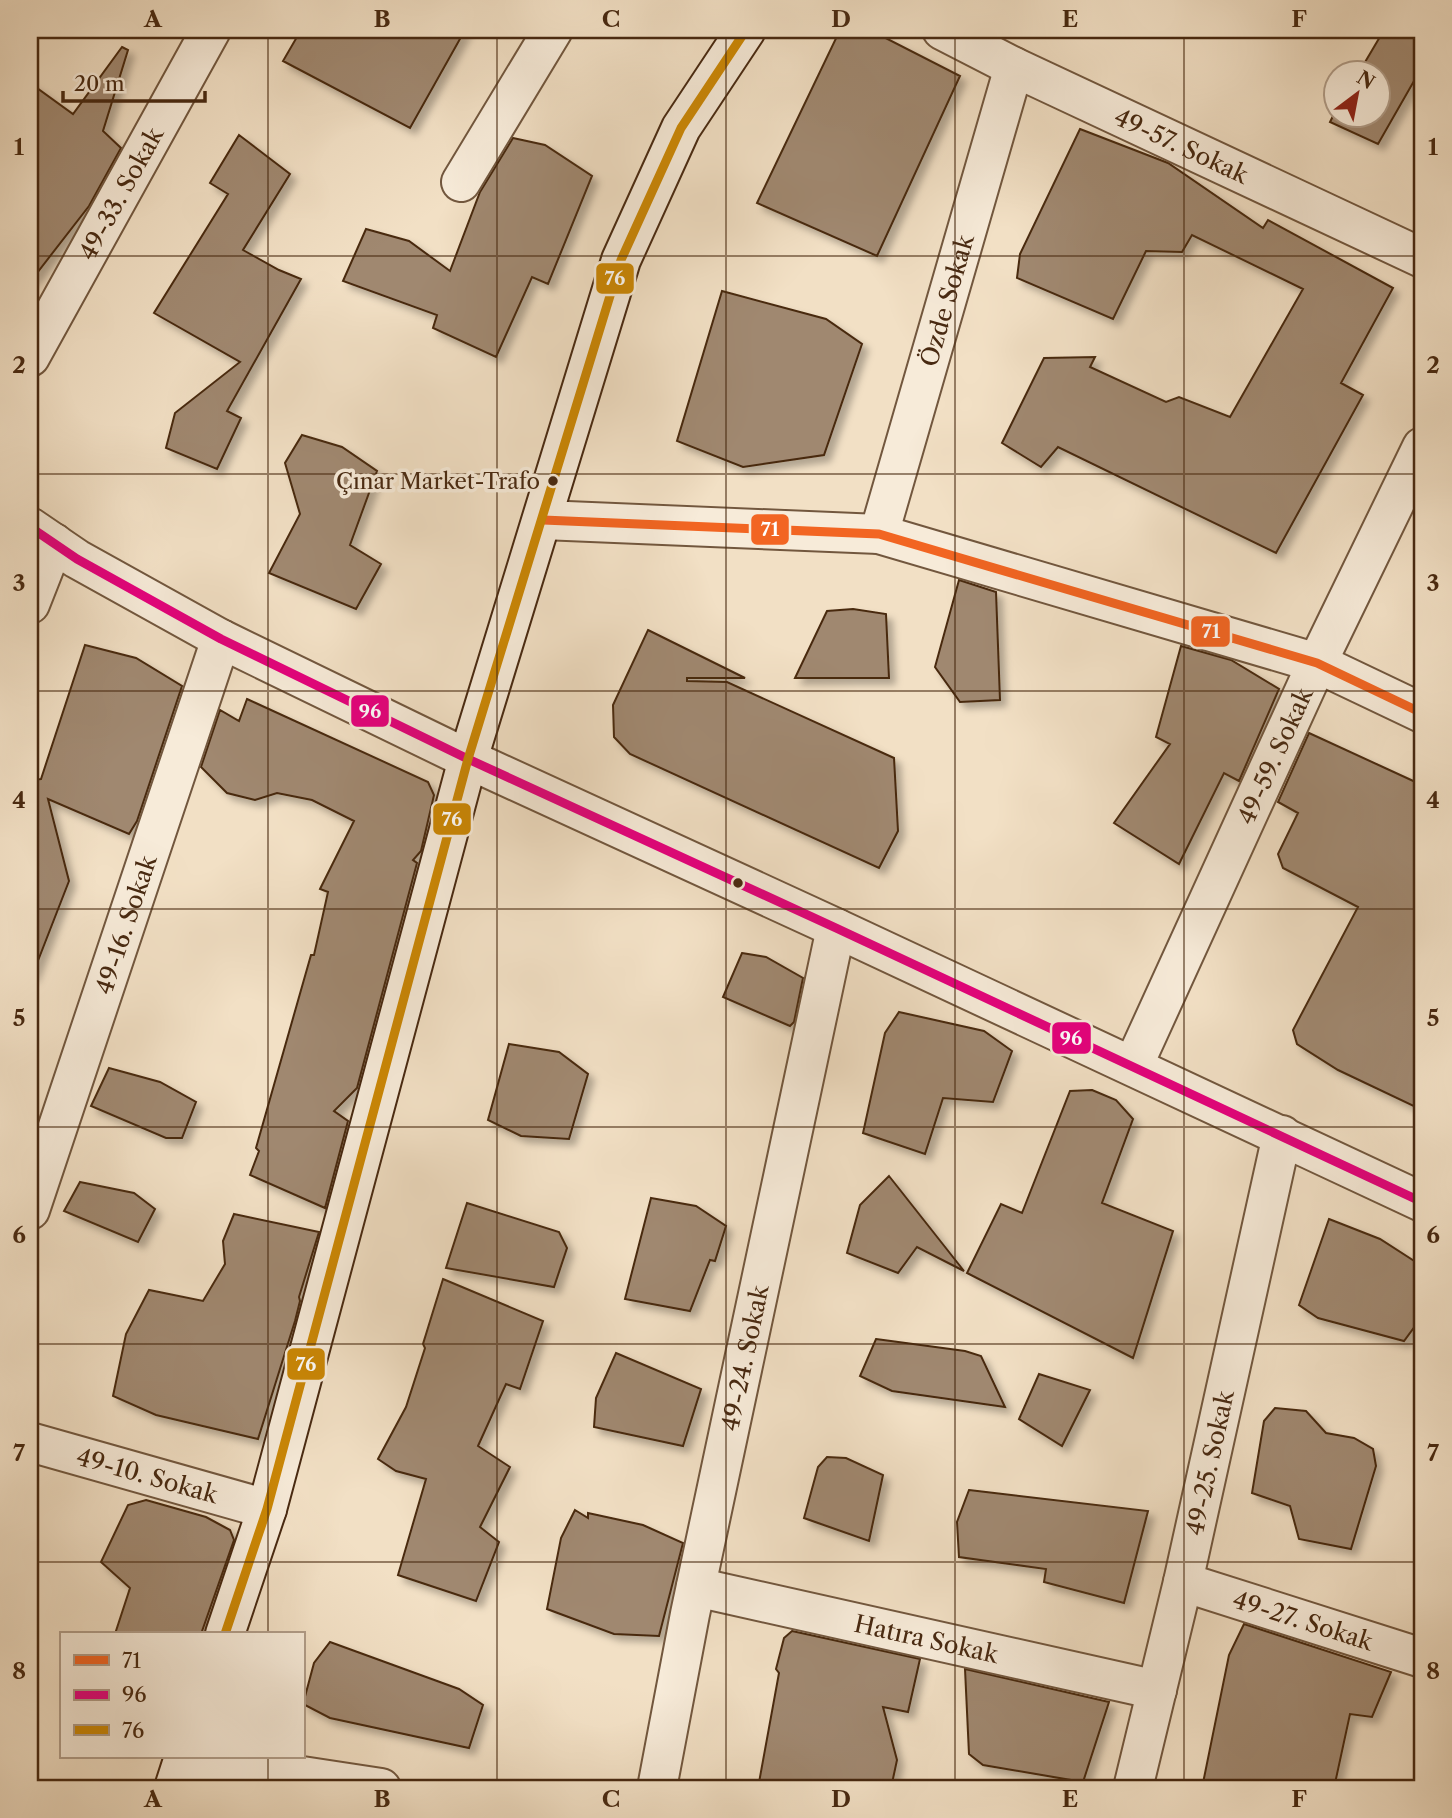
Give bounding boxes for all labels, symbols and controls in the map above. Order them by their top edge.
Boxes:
text: A [143,5,163,33]
text: B [373,5,391,33]
text: C [602,5,620,33]
text: D [831,5,851,33]
text: E [1062,5,1078,33]
text: F [1291,5,1307,33]
scale bar [63,60,205,104]
north arrow [1322,60,1392,130]
text: N [1353,66,1379,94]
text: 20 m [74,71,125,96]
street label: 49-57. Sokak [1110,102,1254,190]
street label: 49-33. Sokak [72,121,169,265]
text: 1 [14,133,25,161]
text: 1 [1428,133,1439,161]
street label: Özde Sokak [914,230,980,370]
line badge: 76 [595,262,635,295]
text: 76 [605,267,625,290]
text: 2 [12,351,26,379]
text: 2 [1426,351,1440,379]
place label: Çınar Market-Trafo [336,468,540,495]
marker: Çınar Market-Trafo [546,474,560,488]
line badge: 71 [750,513,790,546]
text: 71 [761,518,780,541]
text: 3 [13,569,26,597]
text: 3 [1427,569,1440,597]
line badge: 71 [1190,615,1231,648]
text: 71 [1202,620,1221,643]
street label: 49-59. Sokak [1231,682,1319,829]
line badge: 96 [350,694,390,728]
text: 96 [359,700,381,723]
text: 4 [12,786,26,814]
text: 4 [1426,786,1440,814]
line badge: 76 [432,802,472,836]
text: 76 [442,808,462,831]
street label: 49-16. Sokak [89,850,163,998]
unlabelled marker [731,876,745,890]
text: 5 [13,1004,25,1032]
text: 5 [1427,1004,1439,1032]
line badge: 96 [1051,1021,1092,1055]
text: 96 [1060,1027,1082,1050]
text: 6 [12,1221,26,1249]
text: 6 [1426,1221,1440,1249]
street label: 49-24. Sokak [715,1281,774,1433]
line badge: 76 [286,1347,326,1381]
text: 76 [296,1353,316,1376]
street label: 49-25. Sokak [1179,1387,1240,1538]
text: 7 [13,1439,25,1467]
text: 7 [1427,1439,1439,1467]
street label: 49-10. Sokak [74,1441,222,1509]
street label: 49-27. Sokak [1230,1584,1378,1656]
street label: Hatıra Sokak [852,1608,1002,1669]
legend [60,1632,304,1758]
text: 71 [122,1648,141,1673]
text: 8 [12,1657,26,1685]
text: 8 [1426,1657,1440,1685]
text: 96 [122,1682,147,1707]
text: 76 [122,1718,144,1743]
text: A [143,1785,163,1813]
text: B [373,1785,391,1813]
text: C [602,1785,620,1813]
text: D [831,1785,851,1813]
text: E [1062,1785,1078,1813]
text: F [1291,1785,1307,1813]

